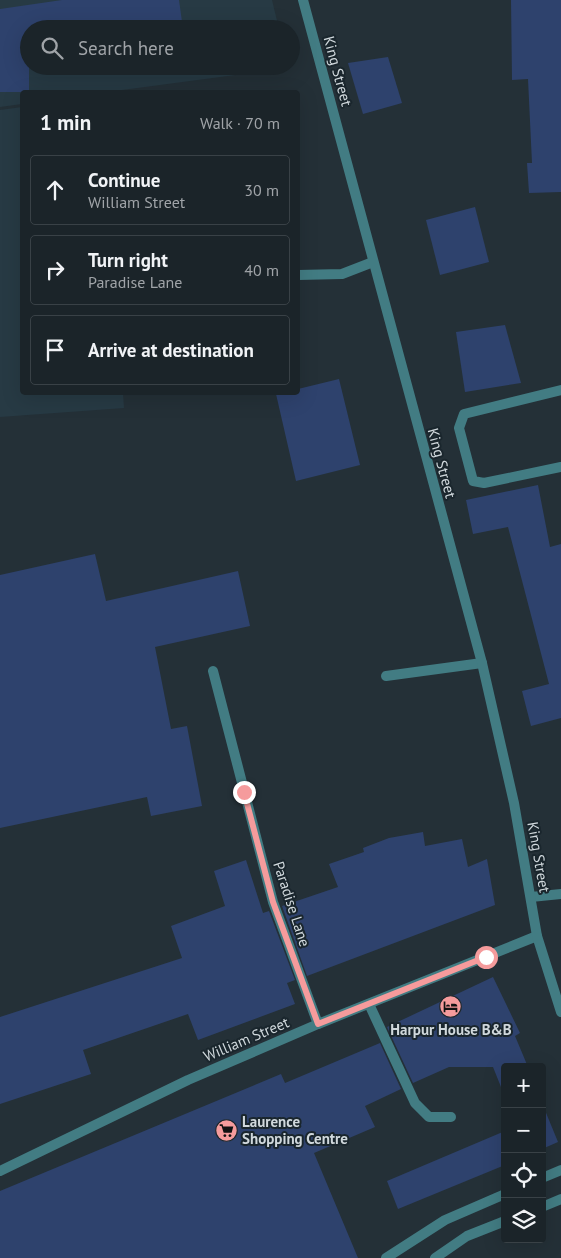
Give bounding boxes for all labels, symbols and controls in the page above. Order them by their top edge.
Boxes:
search box [20,20,300,75]
icon: search [38,34,66,62]
street label: King Street [320,34,356,108]
text: Search here [78,36,174,60]
text: 1 min [40,109,91,136]
text: Walk · 70 m [200,113,280,133]
text: Continue [88,168,160,192]
icon: ahead [41,176,69,204]
text: 30 m [244,180,279,200]
text: William Street [88,192,185,212]
text: Turn right [88,248,168,272]
icon: right [41,256,69,284]
text: 40 m [244,260,279,280]
text: Paradise Lane [88,272,183,292]
icon: arrive [41,336,69,364]
text: Arrive at destination [88,338,254,362]
street label: King Street [424,426,460,500]
route end [233,781,256,804]
street label: King Street [523,820,555,894]
street label: Paradise Lane [269,859,315,949]
route start [475,946,498,969]
hotel icon: Harpur House B&B [439,994,463,1018]
street label: William Street [200,1012,292,1066]
place label: Harpur House B&B [390,1020,512,1039]
map controls [501,1063,546,1243]
button: + [501,1063,546,1108]
button: − [501,1108,546,1153]
place label: Laurence Shopping Centre [242,1112,348,1148]
supermarket icon: Laurence Shopping Centre [214,1118,238,1142]
button: locate [501,1153,546,1198]
button: layers [501,1198,546,1243]

